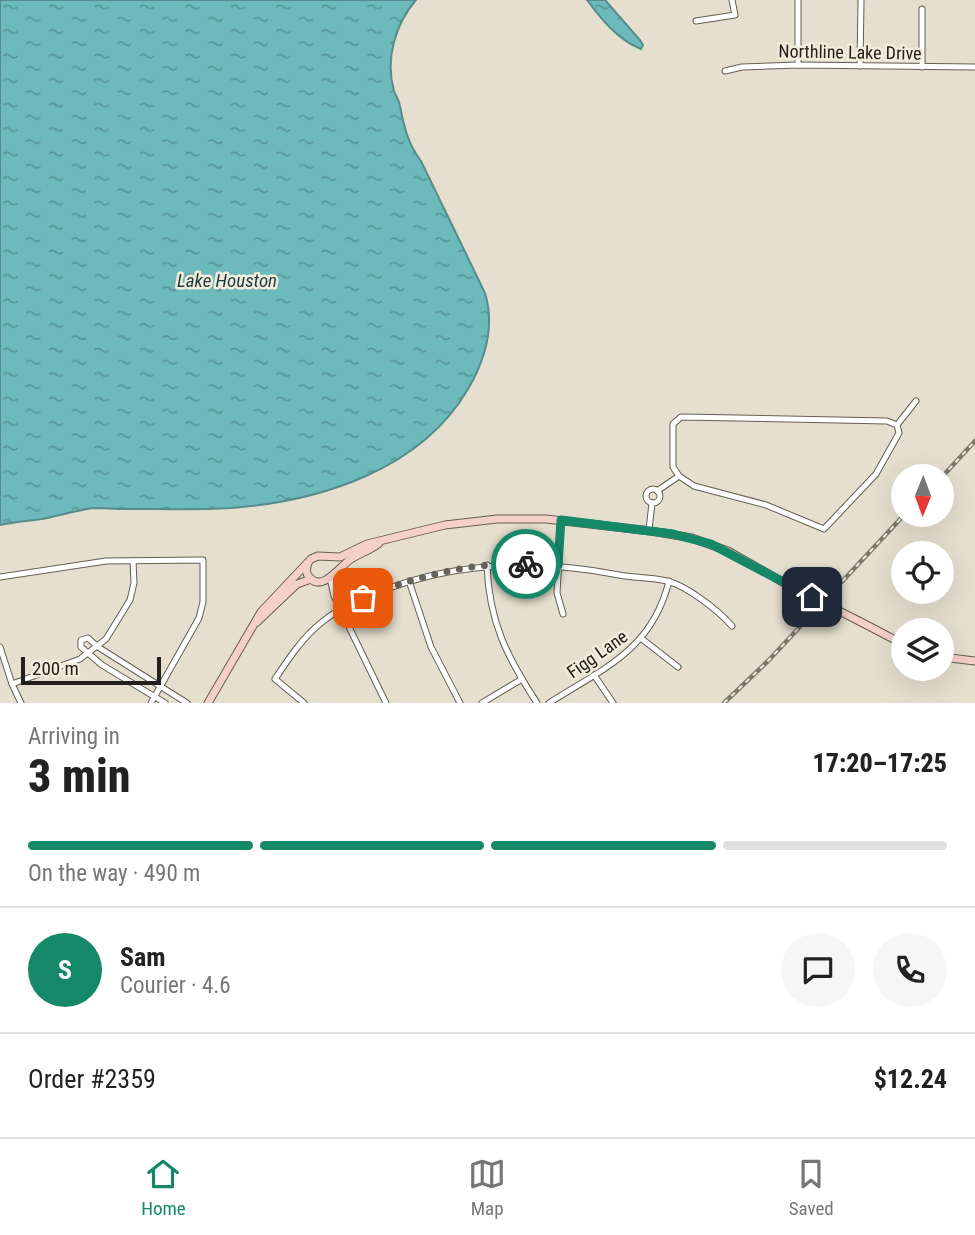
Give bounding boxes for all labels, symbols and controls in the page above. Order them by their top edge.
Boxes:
street label: Northline Lake Drive [778,40,922,64]
water label: Lake Houston [177,269,277,292]
north arrow [891,464,954,527]
map controls [891,464,954,681]
courier [491,529,561,599]
button: locate [891,541,954,604]
icon: bike [507,545,545,583]
pin [782,567,842,627]
pin [333,568,393,628]
icon: home [793,578,831,616]
icon: bag [344,579,382,617]
button: layers [891,618,954,681]
street label: Figg Lane [563,626,631,682]
scale bar [21,654,161,686]
text: 200 m [32,657,79,680]
text: Arriving in [28,723,120,750]
text: 17:20–17:25 [813,748,947,778]
text: 3 min [28,749,131,803]
text: On the way · 490 m [28,860,200,887]
button: chat [781,933,855,1007]
button: phone [873,933,947,1007]
text: Sam [120,942,166,972]
text: S [58,955,72,985]
text: Courier · 4.6 [120,972,231,999]
text: Order #2359 [28,1064,156,1094]
text: $12.24 [874,1064,947,1094]
tab: Home [141,1155,186,1220]
tab: Map [468,1155,506,1220]
tab: Saved [789,1155,834,1220]

